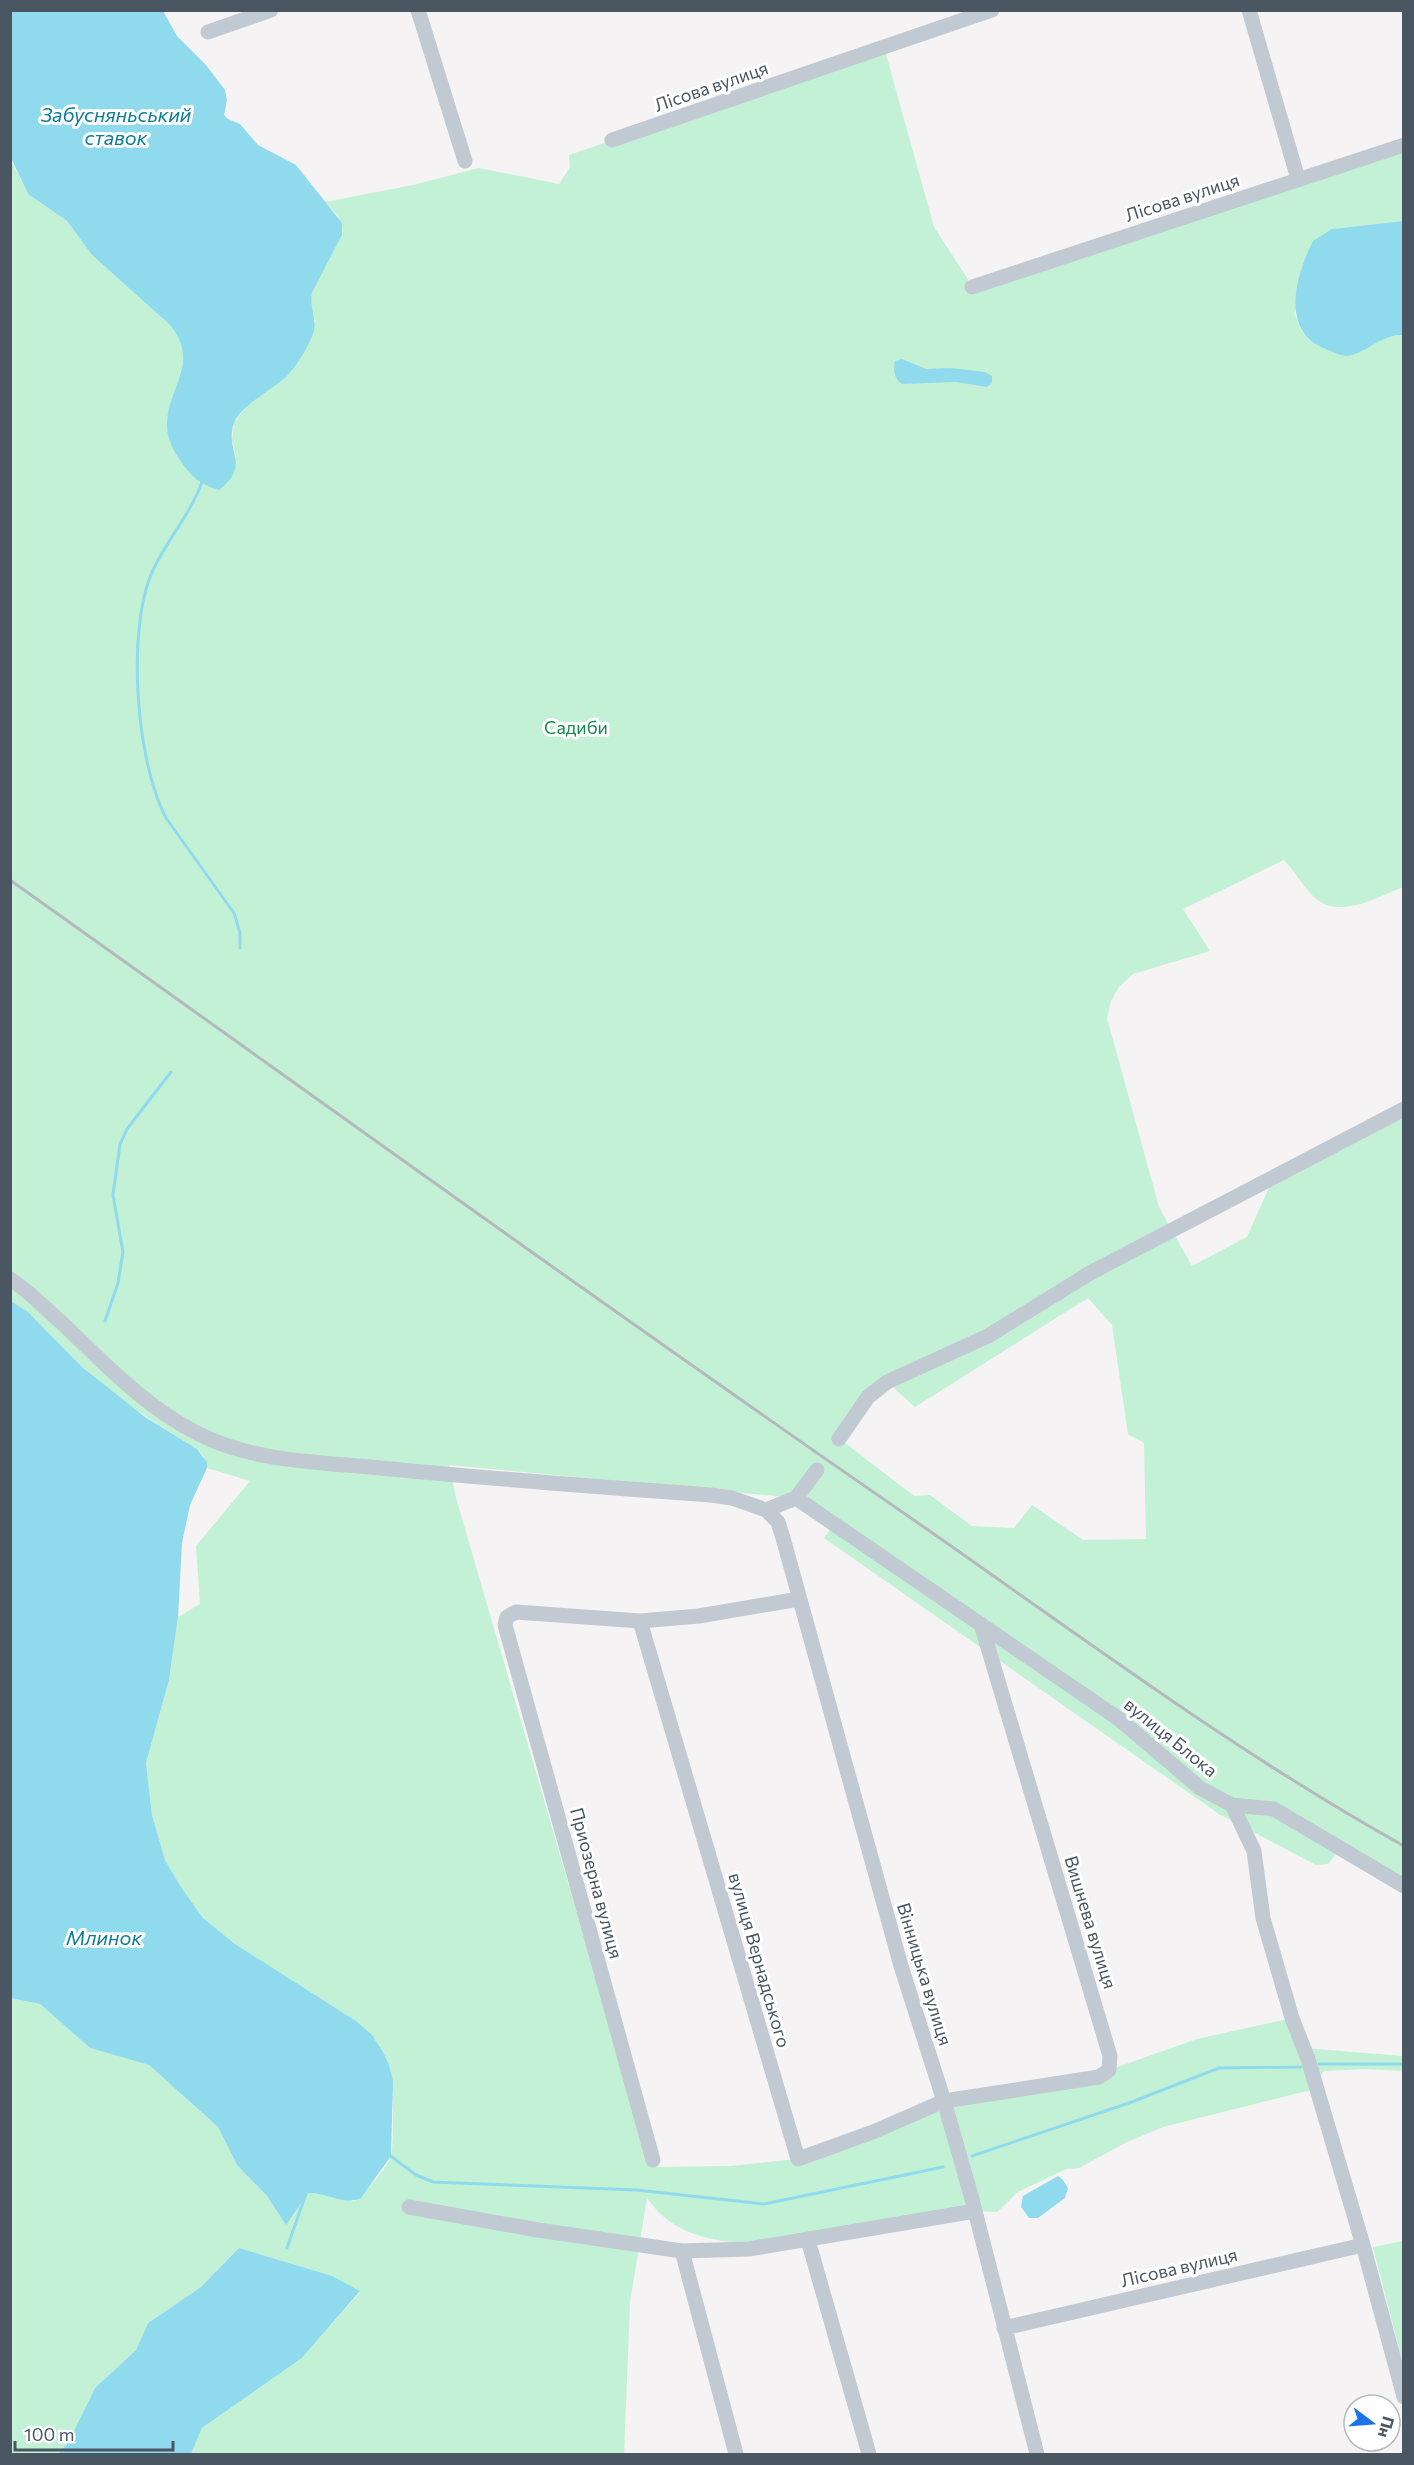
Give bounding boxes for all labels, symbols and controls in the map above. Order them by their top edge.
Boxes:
street label: Лісова вулиця [651,56,771,116]
water label: Забусняньський ставок [41,102,192,149]
street label: Лісова вулиця [1122,168,1242,226]
park label: Садиби [544,716,608,738]
street label: вулиця Блока [1120,1693,1222,1781]
street label: Приозерна вулиця [566,1805,628,1961]
street label: Вишнева вулиця [1060,1853,1122,1991]
street label: вулиця Вернадського [725,1870,795,2050]
street label: Вінницька вулиця [893,1900,957,2048]
water label: Млинок [66,1925,143,1949]
street label: Лісова вулиця [1119,2243,1239,2291]
north arrow [1342,2393,1402,2453]
scale bar [15,2414,172,2452]
text: Пн [1375,2414,1399,2440]
text: 100 m [24,2423,74,2445]

